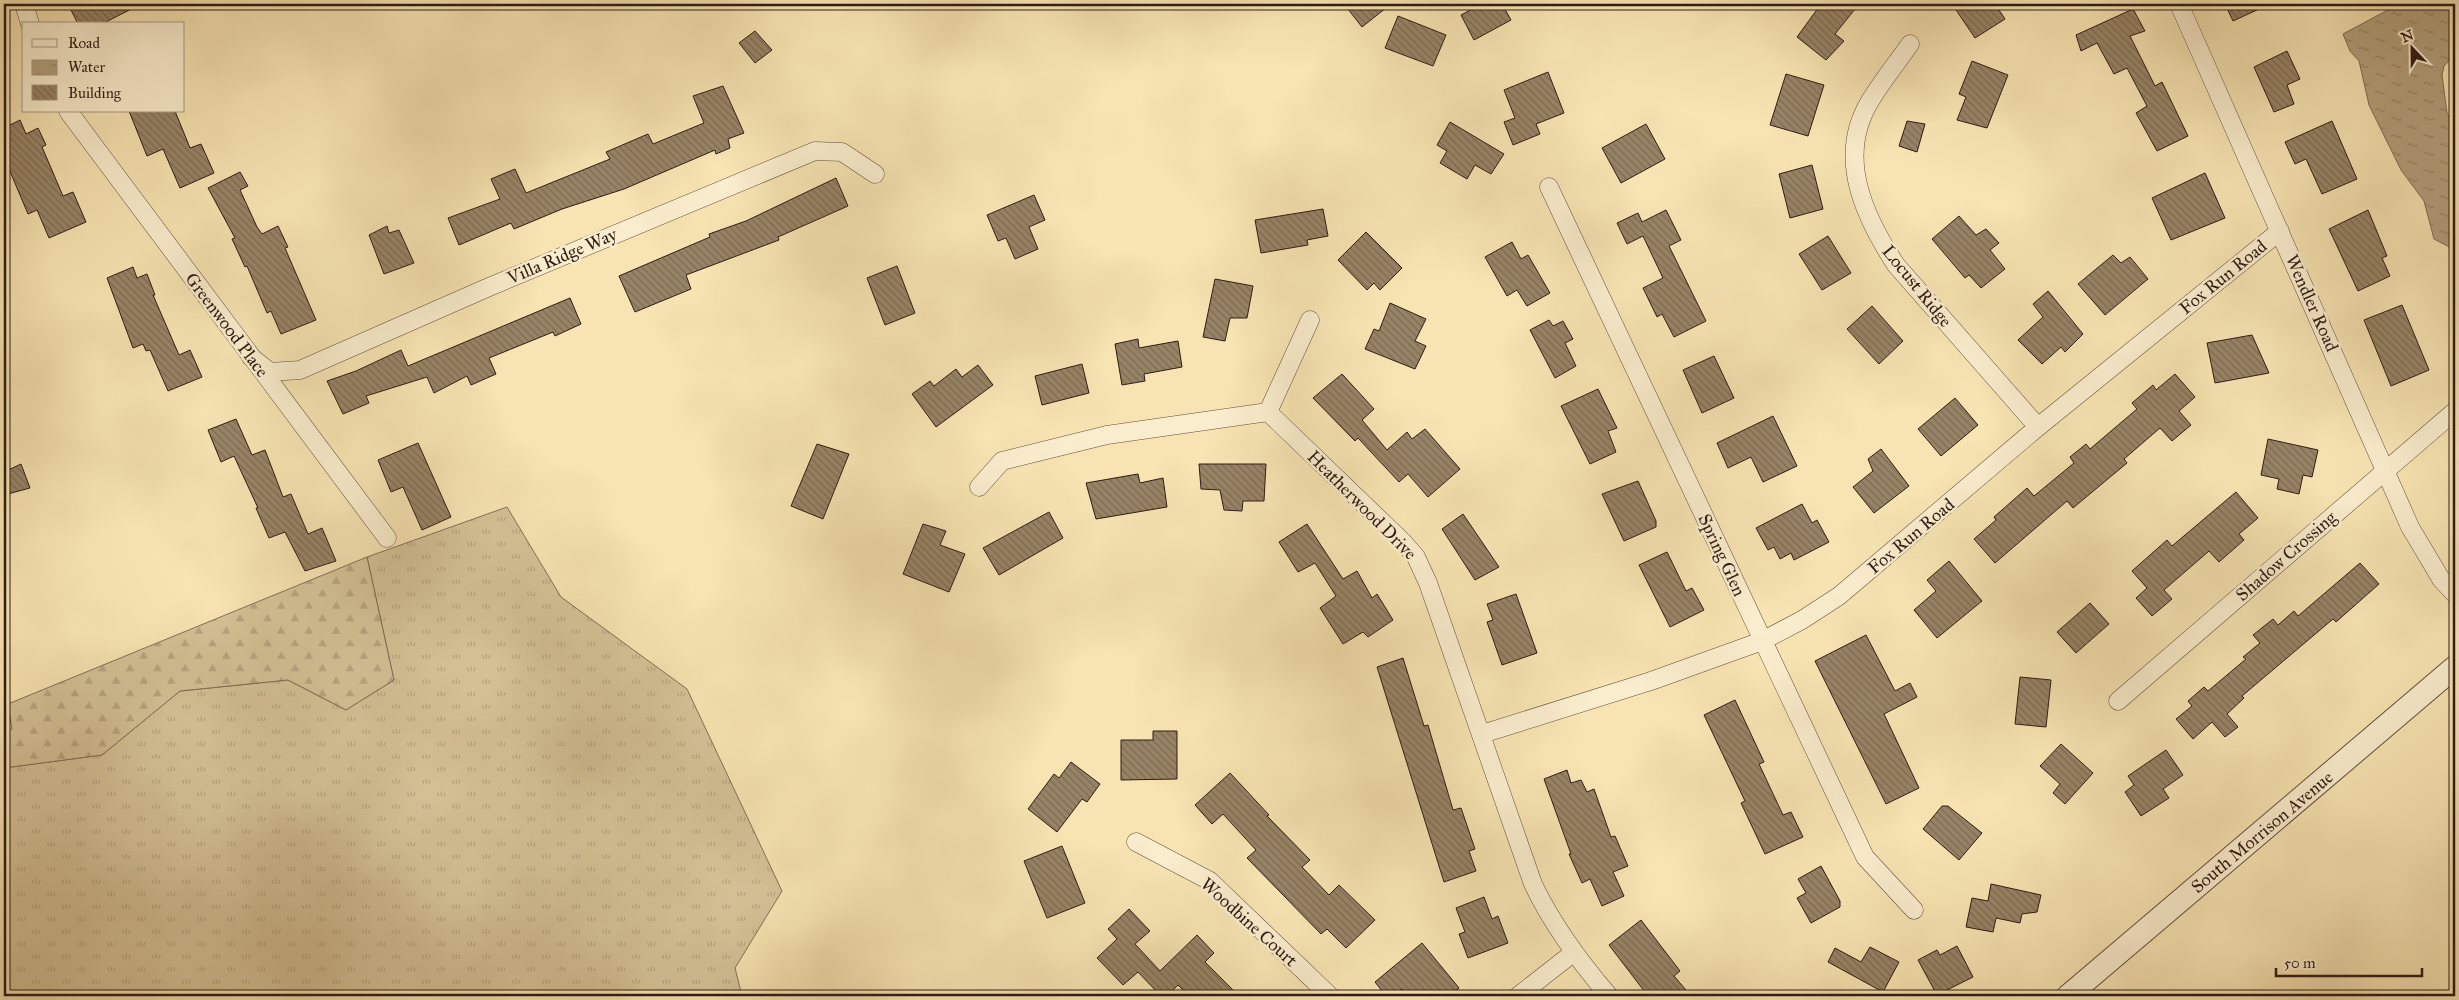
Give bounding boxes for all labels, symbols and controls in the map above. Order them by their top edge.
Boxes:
legend [22,22,185,112]
north arrow [2386,22,2436,72]
text: N [2399,26,2416,47]
text: Road [68,34,100,52]
text: Water [68,58,105,76]
text: Building [68,84,122,102]
street label: Villa Ridge Way [503,223,621,290]
street label: Fox Run Road [2175,235,2271,319]
street label: Locust Ridge [1877,241,1957,332]
street label: Wendler Road [2281,251,2343,355]
street label: Greenwood Place [181,268,273,382]
street label: Heatherwood Drive [1303,446,1421,564]
street label: Fox Run Road [1863,493,1959,579]
street label: Shadow Crossing [2231,506,2342,606]
street label: Spring Glen [1692,510,1751,600]
street label: South Morrison Avenue [2186,766,2338,898]
street label: Woodbine Court [1196,873,1302,972]
scale bar [2276,945,2423,977]
text: 50 m [2284,954,2316,972]

